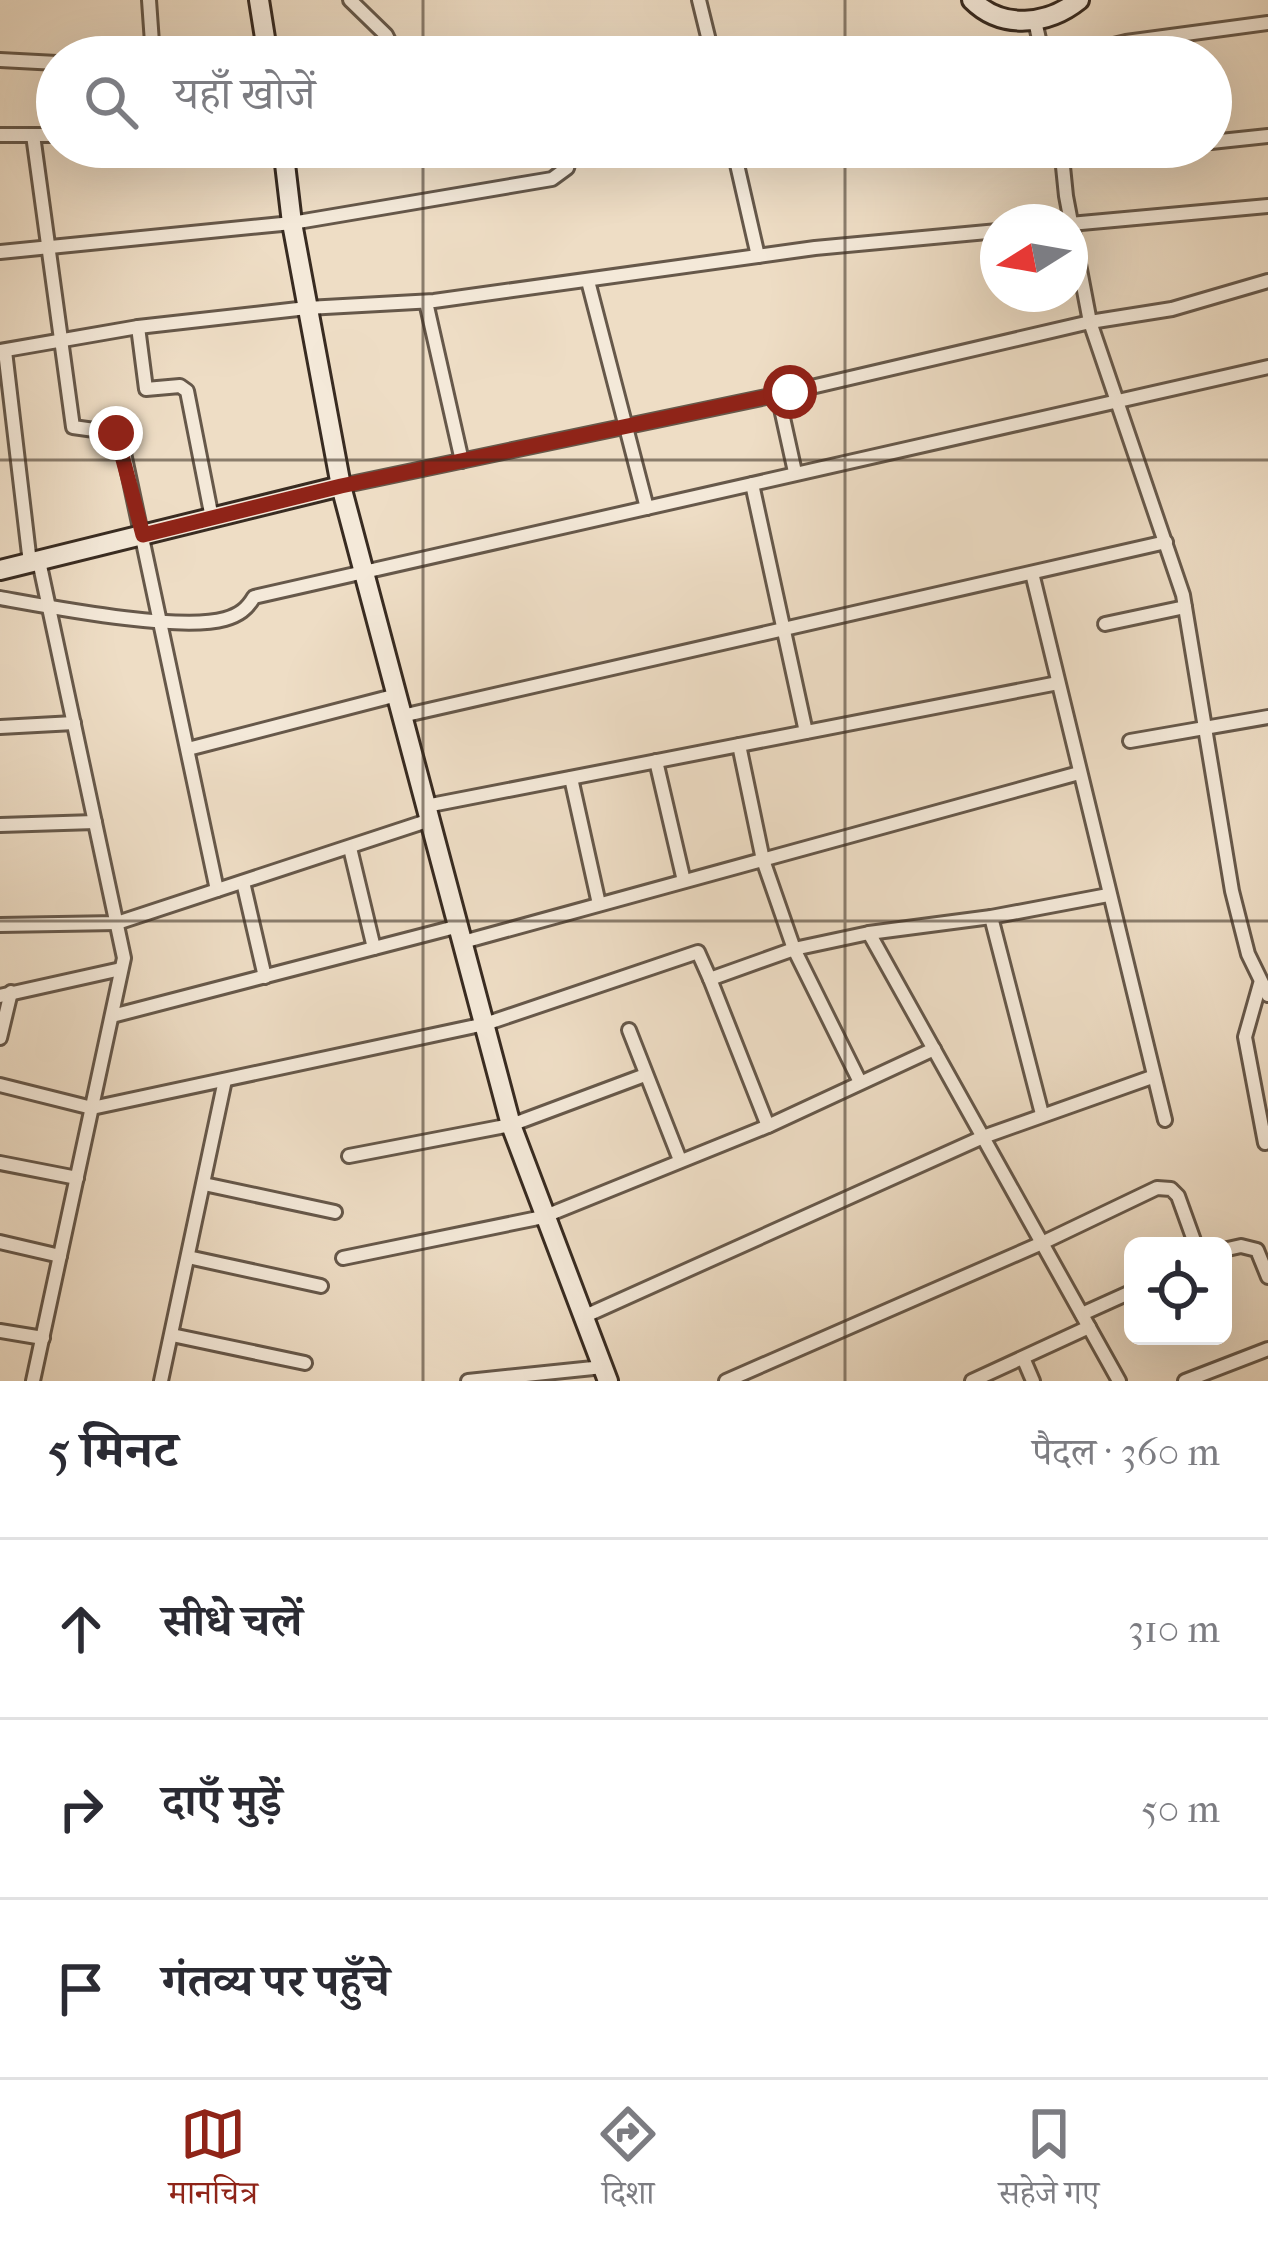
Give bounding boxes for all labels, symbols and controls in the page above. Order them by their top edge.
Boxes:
search box [36,36,1232,168]
text: यहाँ खोजें [174,68,315,121]
icon: search [78,69,144,135]
north arrow [980,204,1088,312]
route start [763,365,817,419]
route end [89,406,143,460]
map controls [1124,1237,1232,1345]
button: locate [1124,1237,1232,1345]
text: 5 मिनट [48,1420,178,1480]
text: पैदल · 360 m [1032,1429,1220,1475]
text: सीधे चलें [162,1595,302,1648]
icon: ahead [48,1596,114,1662]
text: 310 m [1128,1606,1220,1652]
text: दाएँ मुड़ें [162,1775,282,1828]
icon: right [48,1776,114,1842]
text: 50 m [1141,1786,1220,1832]
text: गंतव्य पर पहुँचे [162,1955,389,2008]
icon: arrive [48,1956,114,2022]
tab: मानचित्र [169,2101,258,2225]
tab: दिशा [595,2101,661,2225]
tab: सहेजे गए [998,2101,1099,2225]

